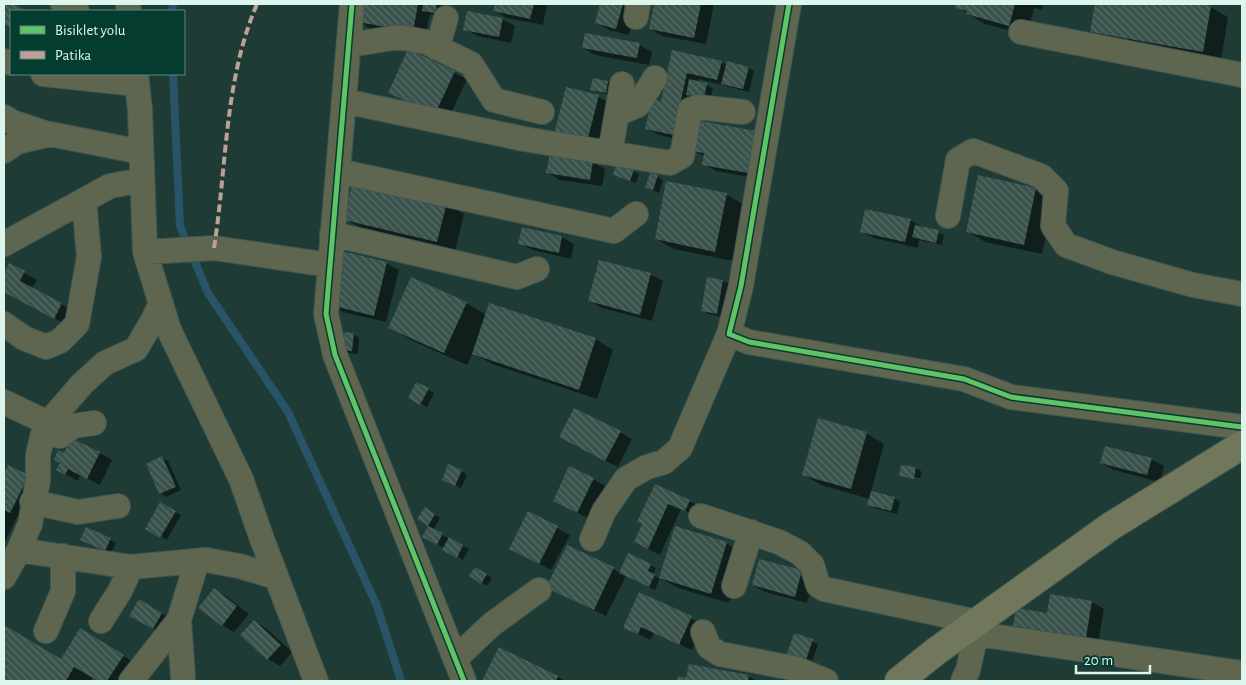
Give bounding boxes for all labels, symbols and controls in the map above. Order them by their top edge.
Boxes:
legend [10,10,185,75]
text: Bisiklet yolu [55,23,126,38]
text: Patika [55,48,91,63]
scale bar [1076,642,1150,674]
text: 20 m [1084,653,1113,668]

